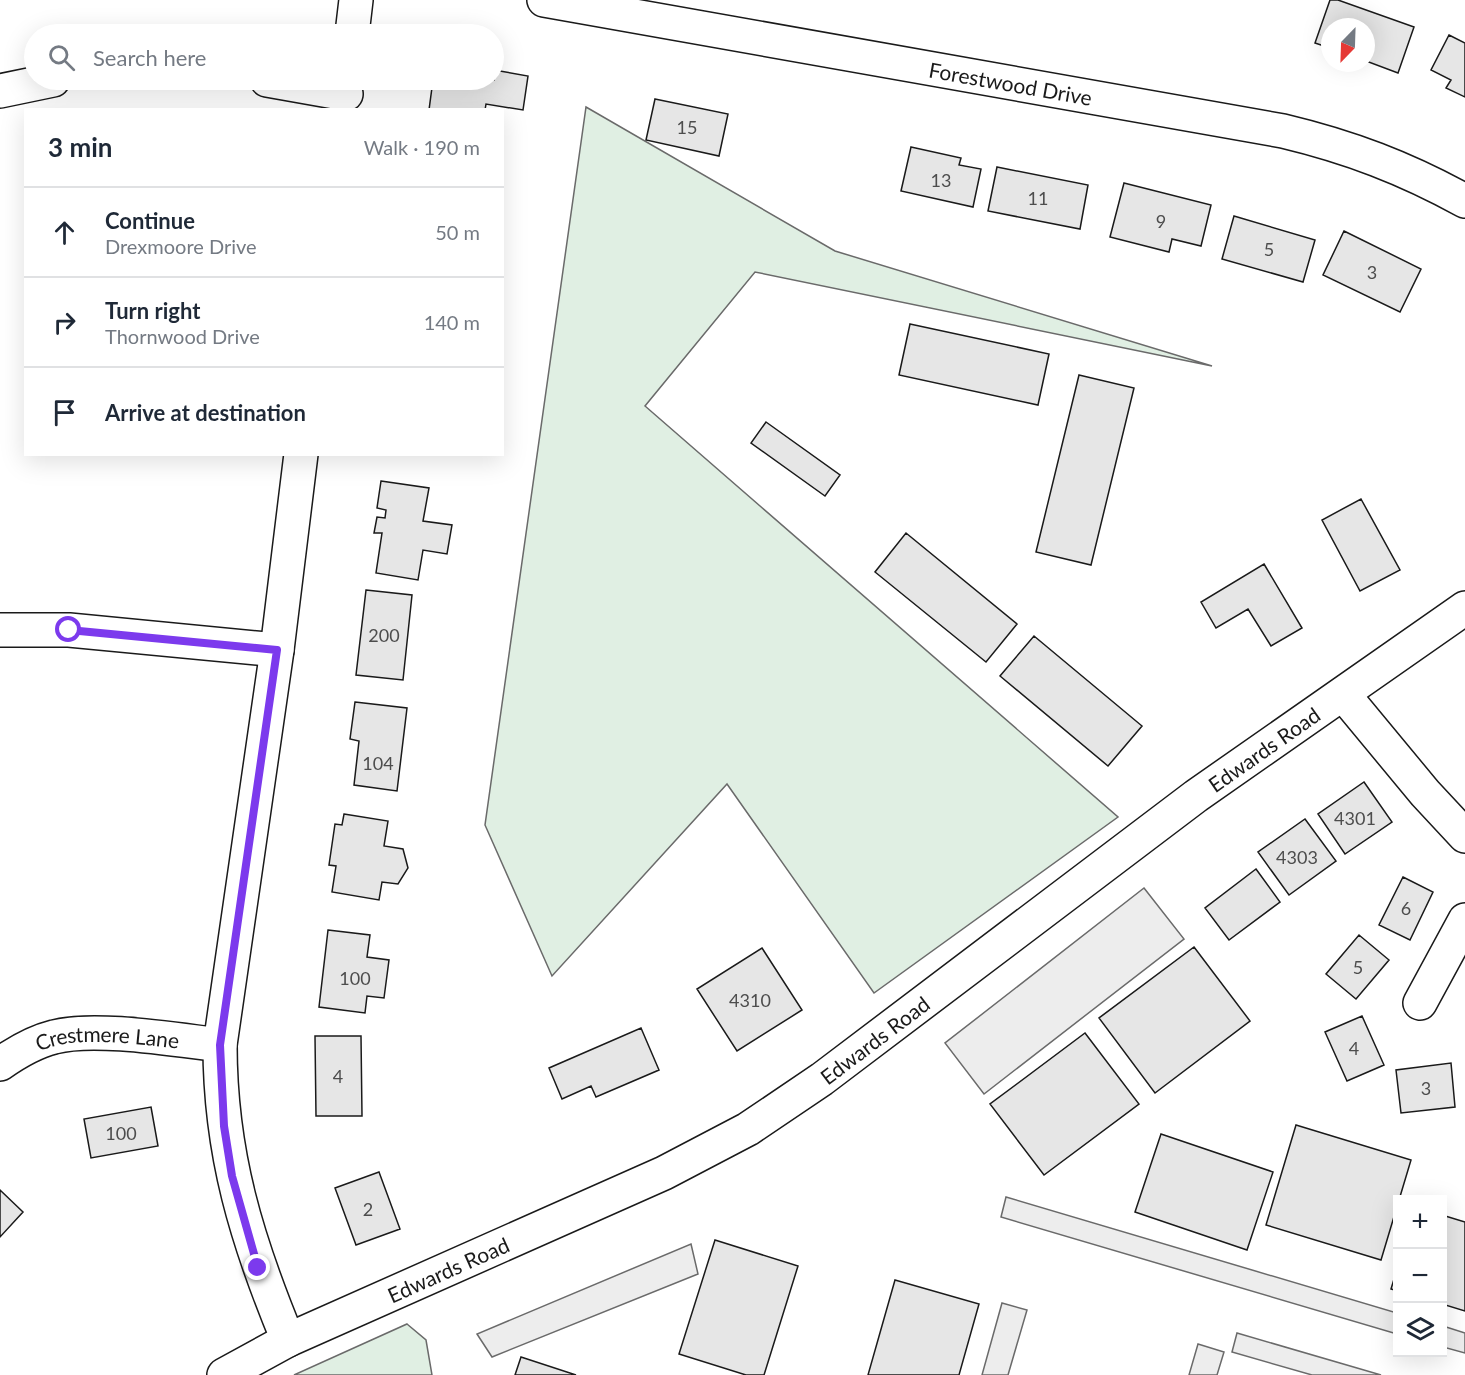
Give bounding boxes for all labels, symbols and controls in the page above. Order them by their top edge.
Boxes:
north arrow [1321,18,1375,72]
search box [24,24,504,90]
icon: search [45,41,78,74]
text: Search here [93,44,206,71]
street label: Forestwood Drive [927,56,1094,109]
house number: 15 [677,116,697,138]
text: 3 min [48,131,112,163]
text: Walk · 190 m [364,135,480,159]
house number: 13 [931,169,951,191]
house number: 11 [1028,187,1048,209]
text: Continue [105,207,195,234]
house number: 9 [1156,210,1166,232]
icon: ahead [48,216,81,249]
text: 50 m [435,220,480,244]
text: Drexmoore Drive [105,234,257,258]
house number: 5 [1264,238,1274,260]
house number: 3 [1367,261,1377,283]
text: Turn right [105,297,200,324]
icon: right [48,306,81,339]
text: 140 m [424,310,480,334]
text: Thornwood Drive [105,324,260,348]
icon: arrive [48,396,81,429]
text: Arrive at destination [105,399,306,426]
route start [55,616,81,642]
house number: 200 [368,624,400,646]
street label: Edwards Road [1203,701,1324,796]
house number: 104 [362,752,394,774]
house number: 4301 [1334,807,1376,829]
house number: 4303 [1276,846,1318,868]
house number: 6 [1401,897,1411,919]
house number: 5 [1353,956,1363,978]
house number: 100 [339,967,371,989]
house number: 4310 [729,989,771,1011]
street label: Edwards Road [815,990,934,1089]
street label: Crestmere Lane [31,1020,181,1055]
house number: 4 [1349,1037,1359,1059]
house number: 4 [333,1065,343,1087]
house number: 3 [1421,1077,1431,1099]
house number: 100 [105,1122,137,1144]
map controls [1393,1195,1447,1357]
button: + [1393,1195,1447,1249]
house number: 2 [363,1198,373,1220]
street label: Edwards Road [383,1231,513,1307]
button: − [1393,1249,1447,1303]
route end [244,1254,270,1280]
button: layers [1393,1303,1447,1357]

